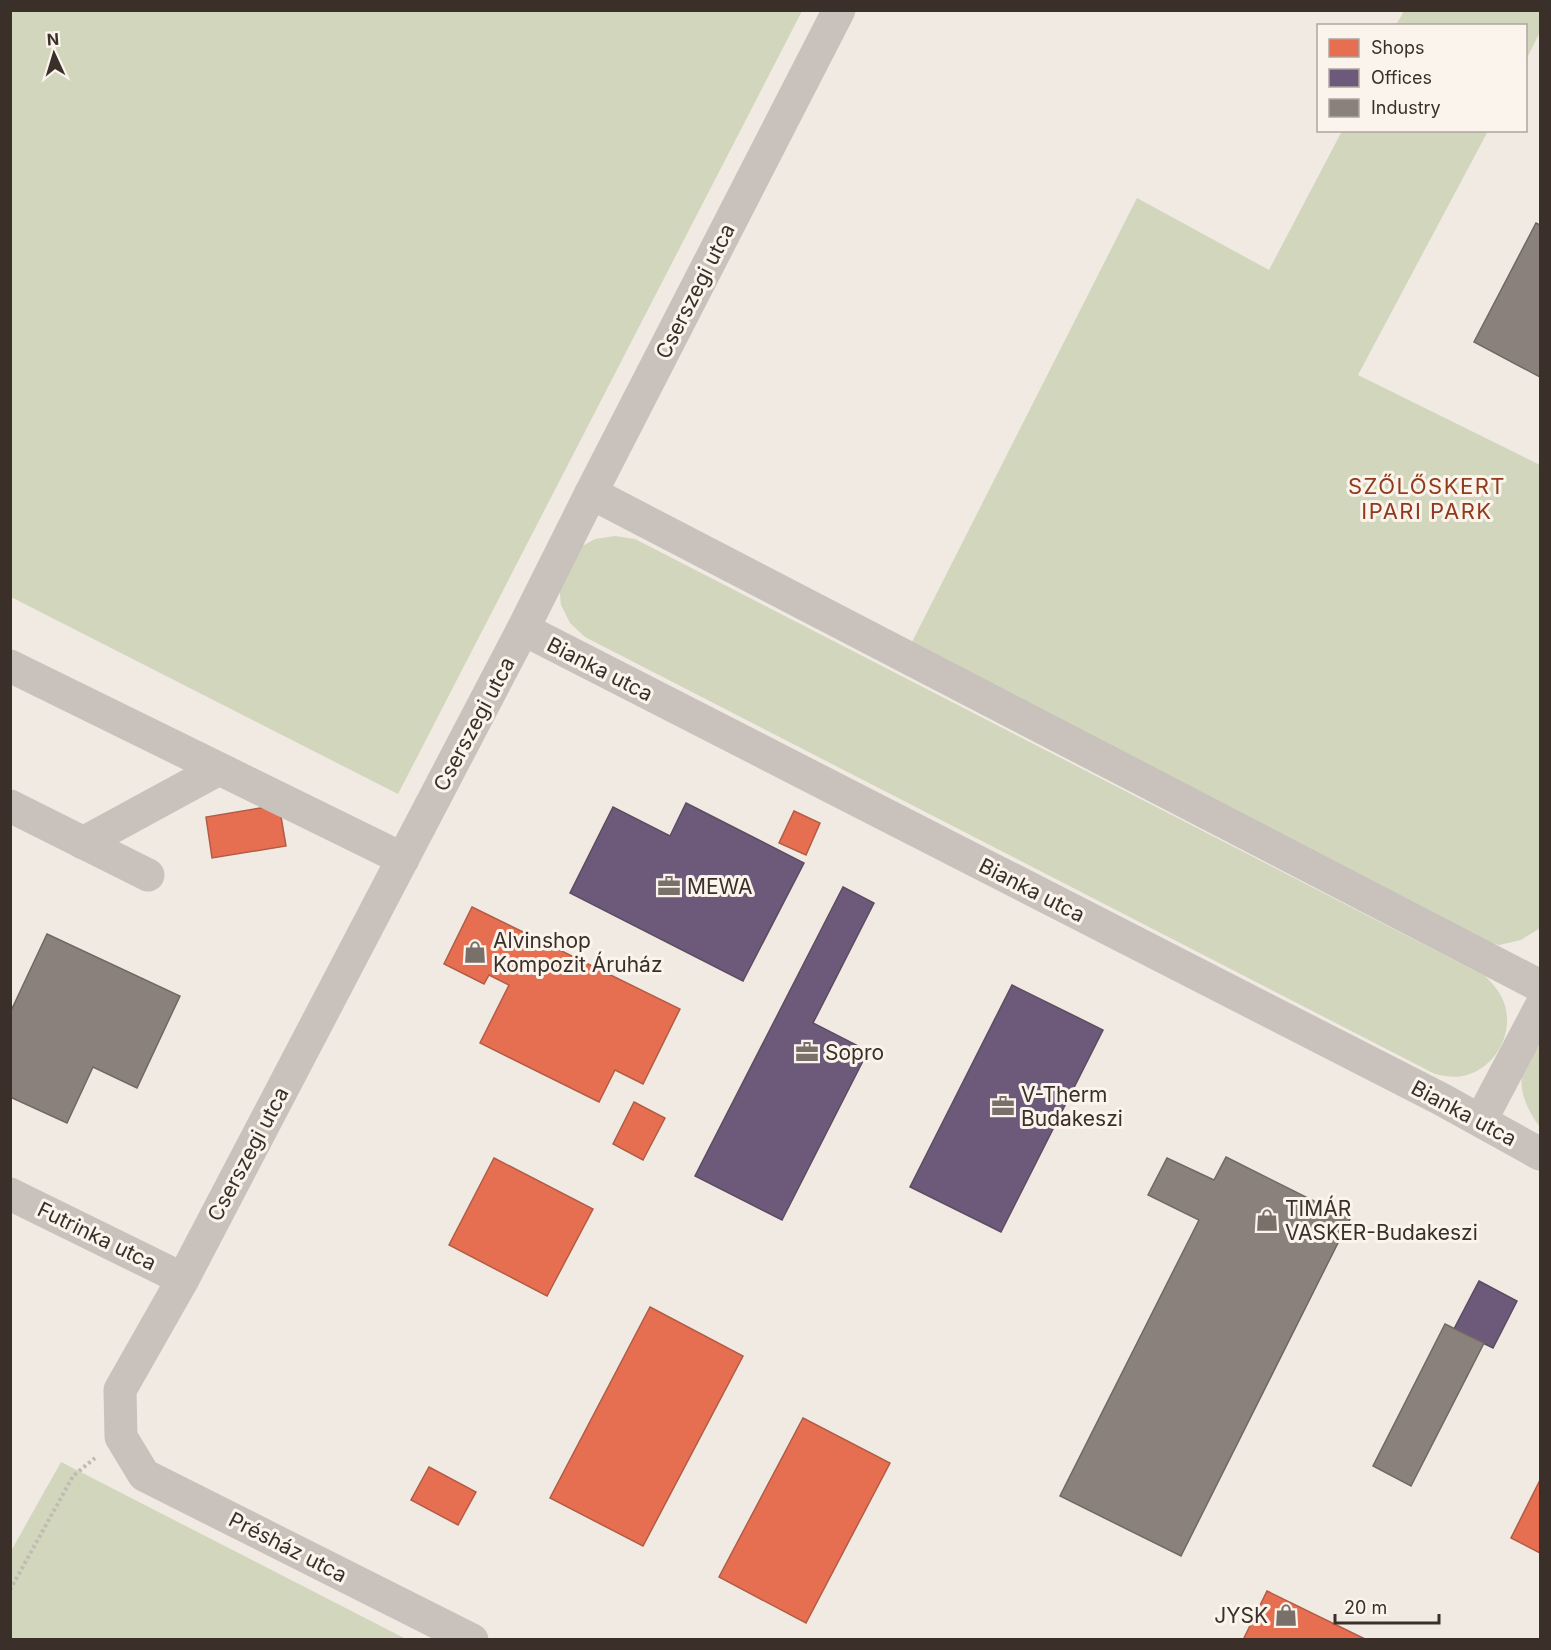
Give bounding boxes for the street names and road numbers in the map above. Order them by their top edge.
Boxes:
street label: Cserszegi utca [650,219,740,363]
street label: Bianka utca [543,632,657,706]
street label: Cserszegi utca [428,653,520,795]
street label: Bianka utca [975,853,1089,927]
street label: Bianka utca [1407,1075,1521,1151]
street label: Cserszegi utca [202,1083,294,1225]
street label: Futrinka utca [34,1196,160,1276]
street label: Présház utca [225,1507,351,1587]

